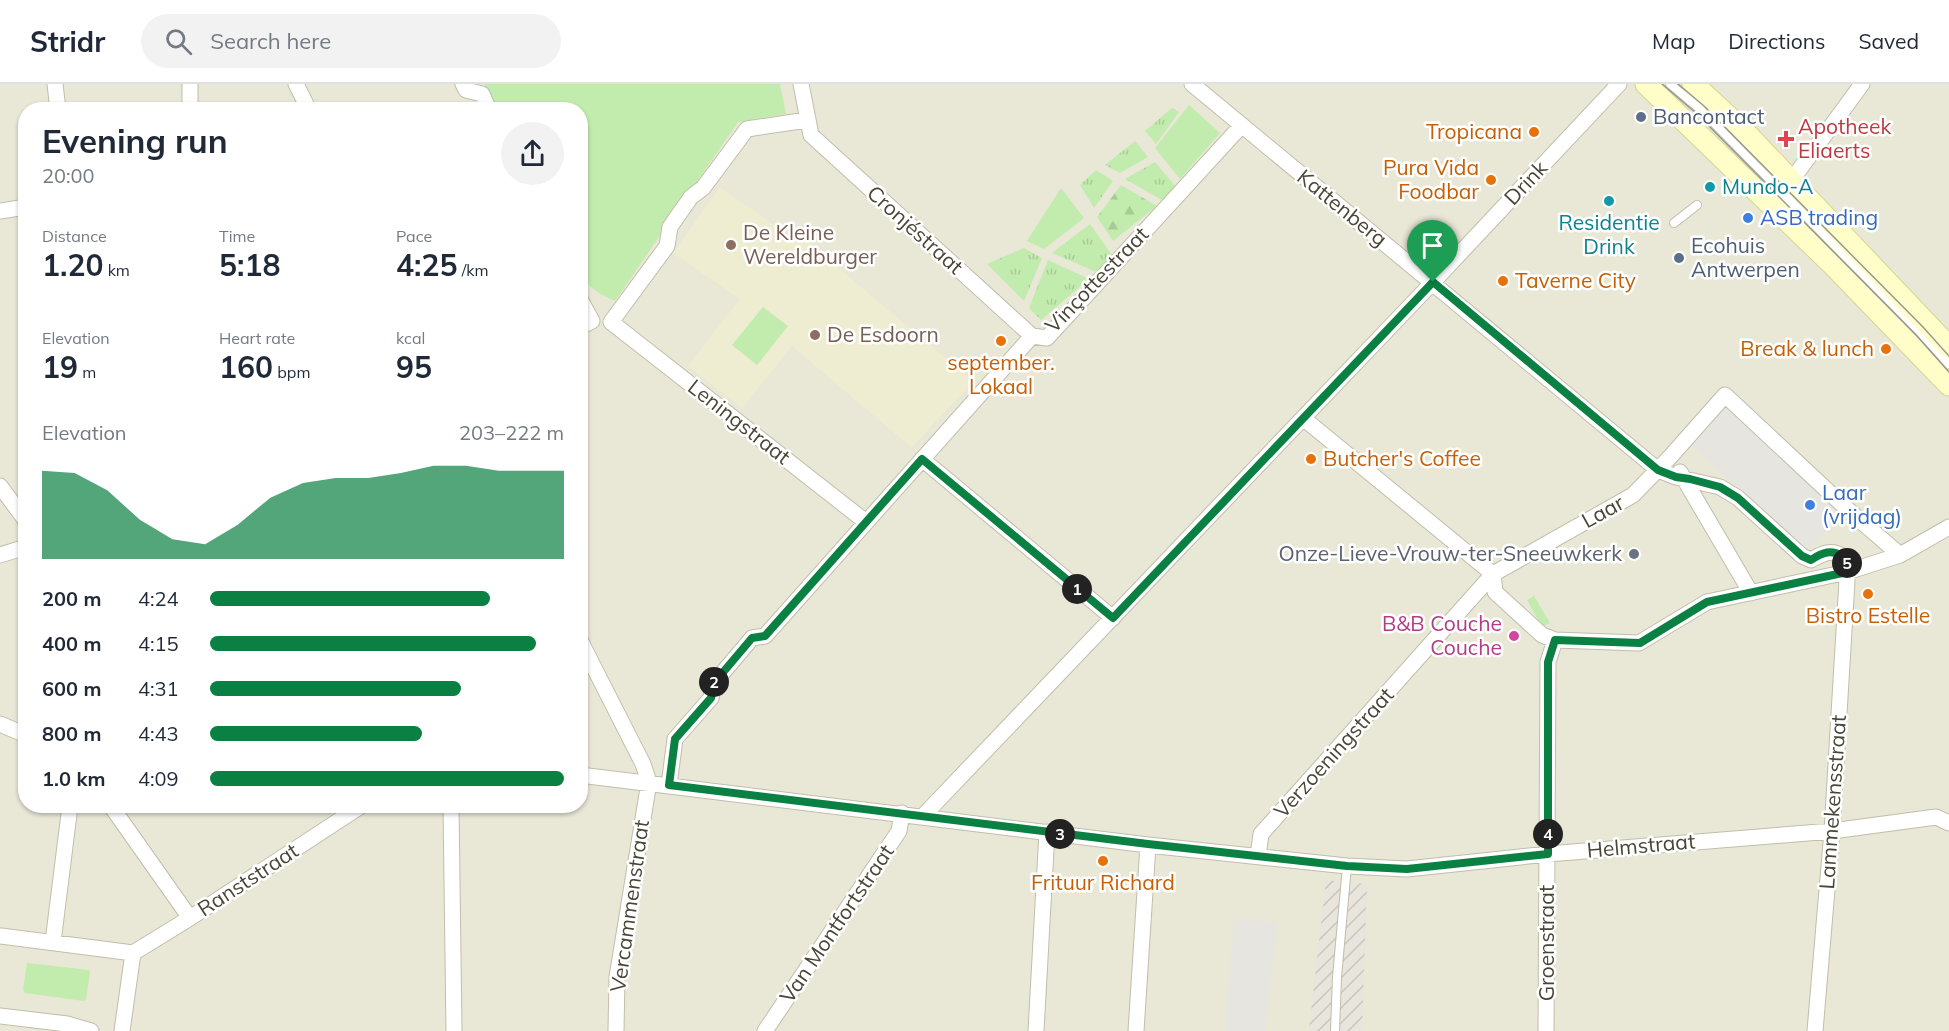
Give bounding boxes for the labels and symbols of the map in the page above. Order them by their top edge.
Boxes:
place label: Bancontact [1653,103,1764,129]
marker: Bancontact [1634,110,1648,124]
place label: Apotheek Eliaerts [1798,113,1891,163]
place label: Tropicana [1426,118,1522,144]
marker: Tropicana [1527,125,1541,139]
marker: Apotheek Eliaerts [1779,132,1793,146]
place label: Pura Vida Foodbar [1383,154,1479,204]
street label: Drink [1498,155,1552,210]
street label: Kattenberg [1292,163,1393,251]
marker: Pura Vida Foodbar [1484,173,1498,187]
place label: Mundo-A [1722,173,1814,199]
street label: Cronjéstraat [862,179,969,279]
marker: Mundo-A [1703,180,1717,194]
marker: Residentie Drink [1602,194,1616,208]
place label: ASB trading [1760,204,1878,230]
place label: Residentie Drink [1558,209,1660,259]
marker: ASB trading [1741,211,1755,225]
place label: De Kleine Wereldburger [743,219,877,269]
pin [1407,220,1458,282]
street label: Vinçottestraat [1039,221,1153,338]
place label: Ecohuis Antwerpen [1691,232,1800,282]
marker: De Kleine Wereldburger [724,238,738,252]
marker: Ecohuis Antwerpen [1672,251,1686,265]
place label: Taverne City [1515,267,1636,293]
marker: Taverne City [1496,274,1510,288]
place label: De Esdoorn [827,321,939,347]
marker: De Esdoorn [808,328,822,342]
marker: september. Lokaal [994,334,1008,348]
place label: Break & lunch [1740,335,1874,361]
marker: Break & lunch [1879,342,1893,356]
place label: september. Lokaal [947,349,1055,399]
street label: Leningstraat [683,373,796,469]
place label: Butcher's Coffee [1323,445,1481,471]
marker: Butcher's Coffee [1304,452,1318,466]
place label: Laar (vrijdag) [1822,479,1902,529]
street label: Laar [1577,489,1629,533]
marker: Laar (vrijdag) [1803,498,1817,512]
place label: Onze-Lieve-Vrouw-ter-Sneeuwkerk [1278,540,1622,566]
marker: Onze-Lieve-Vrouw-ter-Sneeuwkerk [1627,547,1641,561]
pin: 5 [1832,548,1862,578]
pin: 1 [1062,574,1092,604]
marker: Bistro Estelle [1861,587,1875,601]
place label: Bistro Estelle [1806,602,1930,628]
place label: B&B Couche Couche [1382,610,1502,660]
marker: B&B Couche Couche [1507,629,1521,643]
pin: 2 [699,667,729,697]
street label: Verzoeningstraat [1268,682,1399,823]
street label: Lammekensstraat [1813,714,1851,890]
street label: Vercammenstraat [604,818,654,994]
pin: 3 [1045,819,1075,849]
pin: 4 [1533,819,1563,849]
street label: Helmstraat [1586,827,1696,863]
street label: Ranststraat [192,837,303,921]
street label: Van Montfortstraat [774,839,899,1008]
marker: Frituur Richard [1096,854,1110,868]
place label: Frituur Richard [1031,869,1175,895]
street label: Groenstraat [1533,885,1559,1001]

